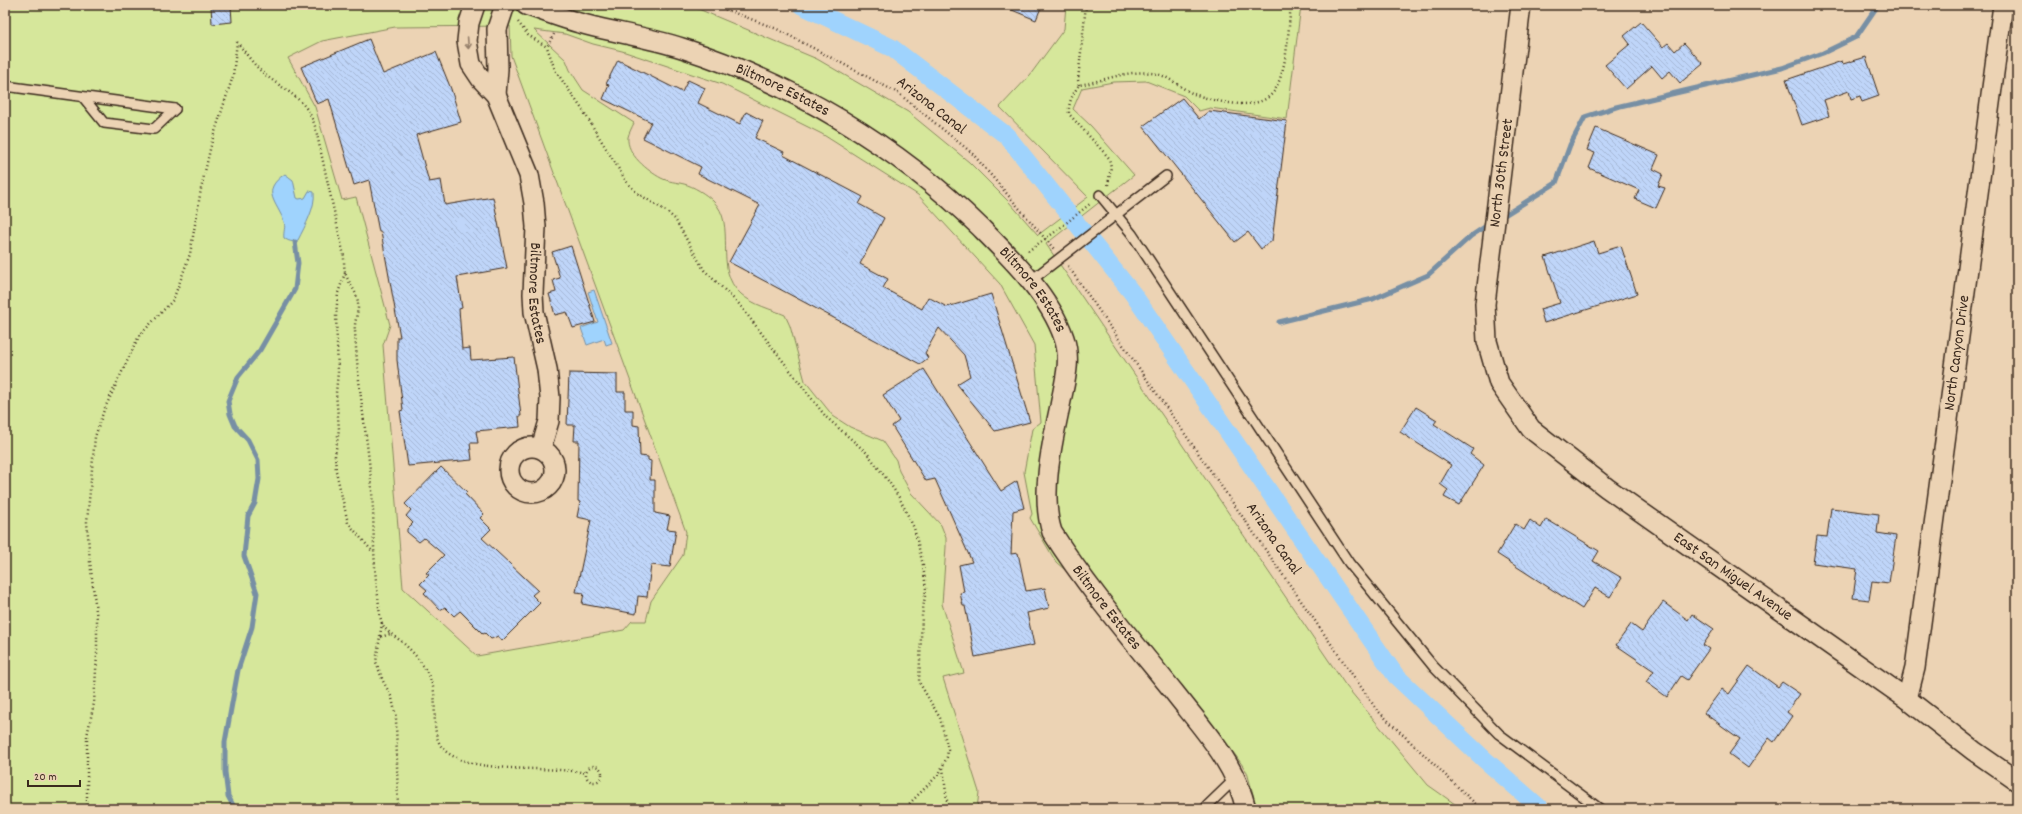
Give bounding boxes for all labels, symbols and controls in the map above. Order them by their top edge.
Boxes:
one-way arrow [465,36,472,49]
street label: Biltmore Estates [732,57,834,123]
street label: Arizona Canal [891,71,971,141]
street label: North 30th Street [1484,117,1520,229]
street label: Biltmore Estates [994,241,1072,336]
street label: Biltmore Estates [522,242,553,347]
street label: North Canyon Drive [1938,294,1976,412]
street label: Arizona Canal [1240,498,1306,580]
street label: East San Miguel Avenue [1668,526,1797,627]
street label: Biltmore Estates [1066,560,1147,655]
scale bar [28,762,80,788]
text: 20 m [34,769,57,786]

